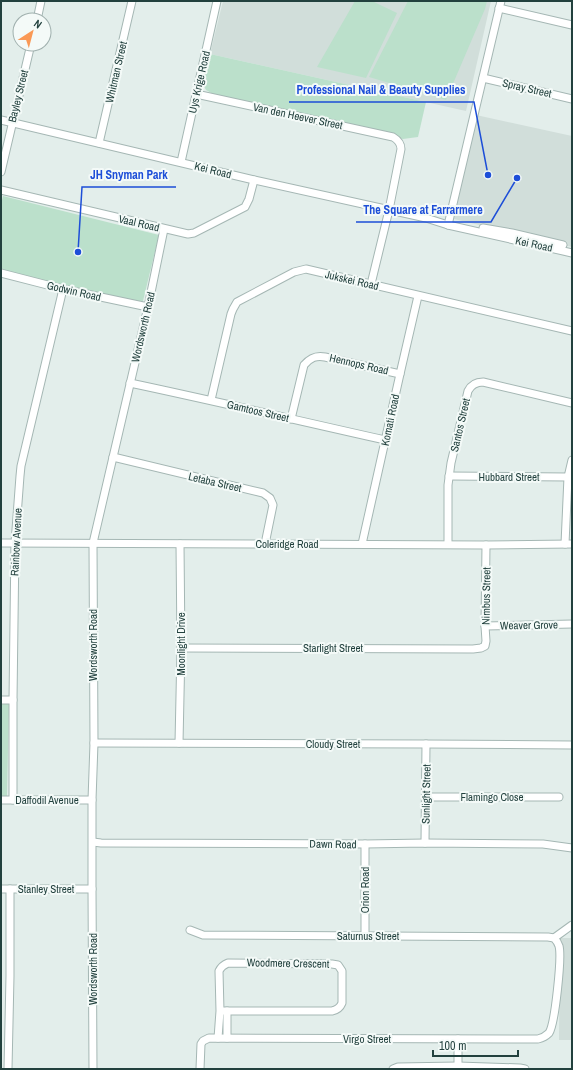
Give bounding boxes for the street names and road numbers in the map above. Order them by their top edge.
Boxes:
street label: Whitman Street [102,39,130,104]
street label: Uys Krige Road [185,49,213,115]
street label: Bayley Street [5,68,31,124]
street label: Spray Street [501,76,553,101]
street label: Van den Heever Street [252,100,344,132]
street label: Kei Road [193,159,233,181]
street label: Vaal Road [117,212,161,234]
street label: Kei Road [514,233,554,255]
street label: Jukskei Road [324,267,380,293]
street label: Godwin Road [46,278,102,304]
street label: Wordsworth Road [128,290,158,364]
street label: Hennops Road [328,350,390,378]
street label: Komati Road [378,393,402,447]
street label: Santos Street [447,396,473,453]
street label: Gamtoos Street [226,397,291,425]
street label: Letaba Street [187,469,243,495]
street label: Hubbard Street [478,470,540,484]
street label: Rainbow Avenue [7,508,25,576]
street label: Coleridge Road [255,537,319,551]
street label: Nimbus Street [478,567,494,625]
street label: Wordsworth Road [86,609,100,681]
street label: Moonlight Drive [174,612,188,676]
street label: Weaver Grove [500,617,558,633]
street label: Starlight Street [303,641,364,655]
street label: Cloudy Street [306,737,361,751]
street label: Sunlight Street [418,764,434,824]
street label: Flamingo Close [460,790,524,804]
street label: Daffodil Avenue [15,793,79,807]
street label: Dawn Road [309,837,357,851]
street label: Orion Road [358,867,372,913]
street label: Stanley Street [18,882,75,896]
street label: Saturnus Street [337,929,400,943]
street label: Wordsworth Road [86,933,100,1005]
street label: Woodmere Crescent [247,955,330,971]
street label: Virgo Street [343,1032,391,1046]

